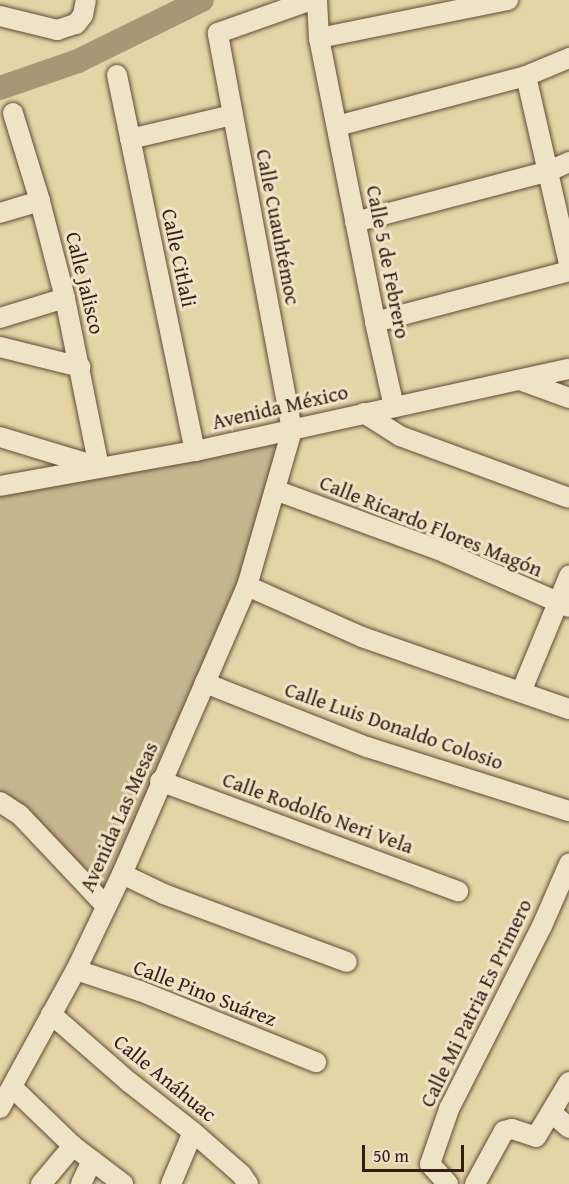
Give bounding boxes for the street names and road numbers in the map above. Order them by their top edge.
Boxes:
street label: Calle Cuauhtémoc [251,147,305,307]
street label: Calle 5 de Febrero [361,183,415,341]
street label: Calle Citlali [156,206,202,310]
street label: Calle Jalisco [60,229,110,337]
street label: Avenida México [210,379,350,435]
street label: Calle Ricardo Flores Magón [316,470,546,582]
street label: Calle Luis Donaldo Colosio [281,677,507,775]
street label: Avenida Las Mesas [75,738,163,896]
street label: Calle Rodolfo Neri Vela [219,767,417,859]
street label: Calle Mi Patria Es Primero [415,895,537,1111]
street label: Calle Pino Suárez [130,954,280,1032]
street label: Calle Anáhuac [109,1029,221,1127]

